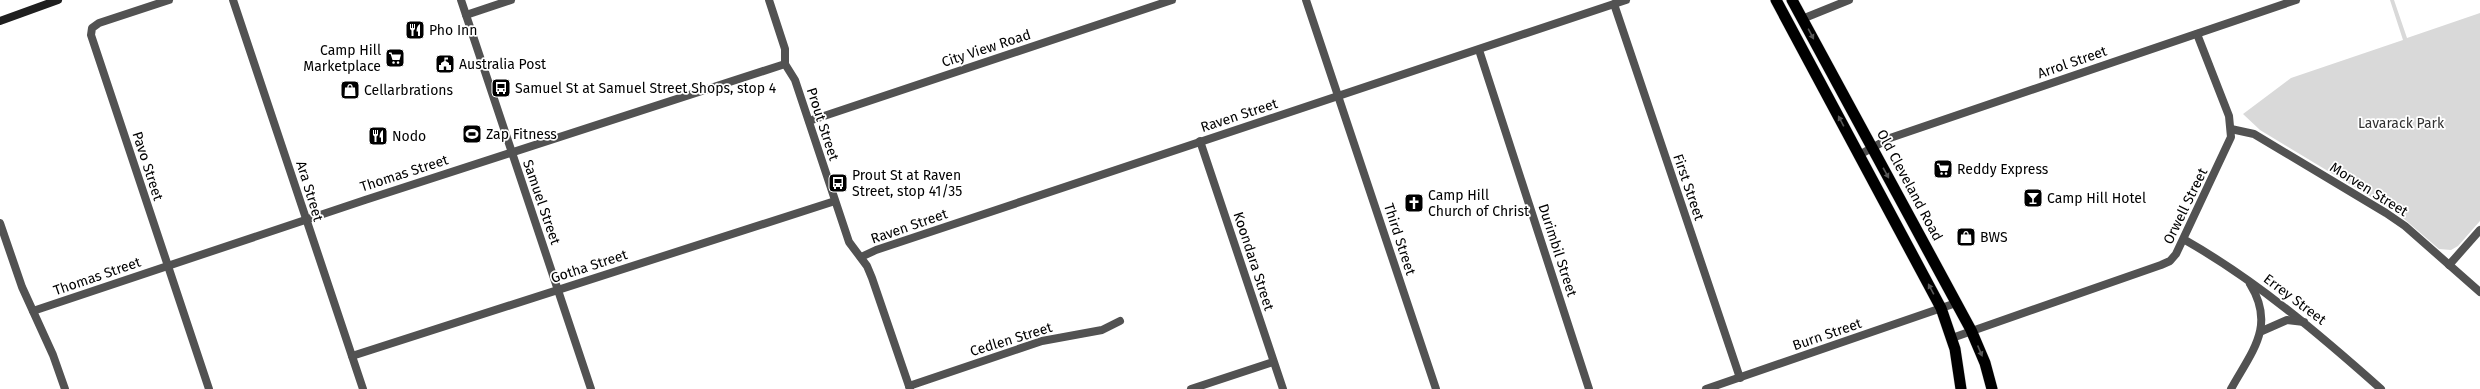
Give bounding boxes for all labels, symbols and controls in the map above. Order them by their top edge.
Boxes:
restaurant icon: Pho Inn [404,19,426,41]
place label: Pho Inn [429,22,477,39]
street label: City View Road [939,26,1033,71]
one-way arrow [1807,28,1814,40]
place label: Camp Hill Marketplace [303,42,381,75]
street label: Arrol Street [2035,42,2110,82]
supermarket icon: Camp Hill Marketplace [384,47,406,69]
public building icon: Australia Post [434,53,456,75]
place label: Australia Post [459,56,547,73]
bus stop icon: Samuel St at Samuel Street Shops, stop 4 [490,77,512,99]
shop icon: Cellarbrations [339,79,361,101]
place label: Samuel St at Samuel Street Shops, stop 4 [515,80,777,97]
place label: Cellarbrations [364,82,454,99]
street label: Prout Street [803,85,843,164]
street label: Raven Street [1198,95,1281,136]
one-way arrow [1838,115,1844,127]
park label: Lavarack Park [2358,115,2445,132]
sports icon: Zap Fitness [461,123,483,145]
restaurant icon: Nodo [367,125,389,147]
place label: Zap Fitness [486,126,557,143]
street label: Old Cleveland Road [1873,127,1946,244]
place label: Nodo [392,128,426,145]
street label: Pavo Street [128,130,167,204]
street label: Thomas Street [358,151,451,196]
street label: First Street [1669,152,1708,223]
street label: Samuel Street [519,157,564,248]
supermarket icon: Reddy Express [1932,158,1954,180]
street label: Ara Street [292,159,327,224]
street label: Morven Street [2327,159,2412,221]
place label: Reddy Express [1957,161,2049,178]
street label: Orwell Street [2160,164,2212,247]
place label: Prout St at Raven Street, stop 41/35 [852,167,962,200]
one-way arrow [1883,167,1890,179]
bus stop icon: Prout St at Raven Street, stop 41/35 [827,172,849,194]
place label: Camp Hill Church of Christ [1428,187,1530,220]
bar icon: Camp Hill Hotel [2022,187,2044,209]
place label: Camp Hill Hotel [2047,190,2146,207]
church icon: Camp Hill Church of Christ [1403,192,1425,214]
street label: Third Street [1380,201,1419,278]
street label: Durimbil Street [1535,202,1581,300]
street label: Raven Street [869,205,951,248]
street label: Koondara Street [1230,210,1278,314]
shop icon: BWS [1955,226,1977,248]
place label: BWS [1980,229,2008,246]
street label: Gotha Street [549,246,631,287]
street label: Thomas Street [51,253,144,299]
street label: Errey Street [2260,270,2330,329]
one-way arrow [1928,283,1935,295]
street label: Burn Street [1790,314,1865,354]
street label: Cedlen Street [968,319,1055,360]
one-way arrow [1977,345,1983,357]

